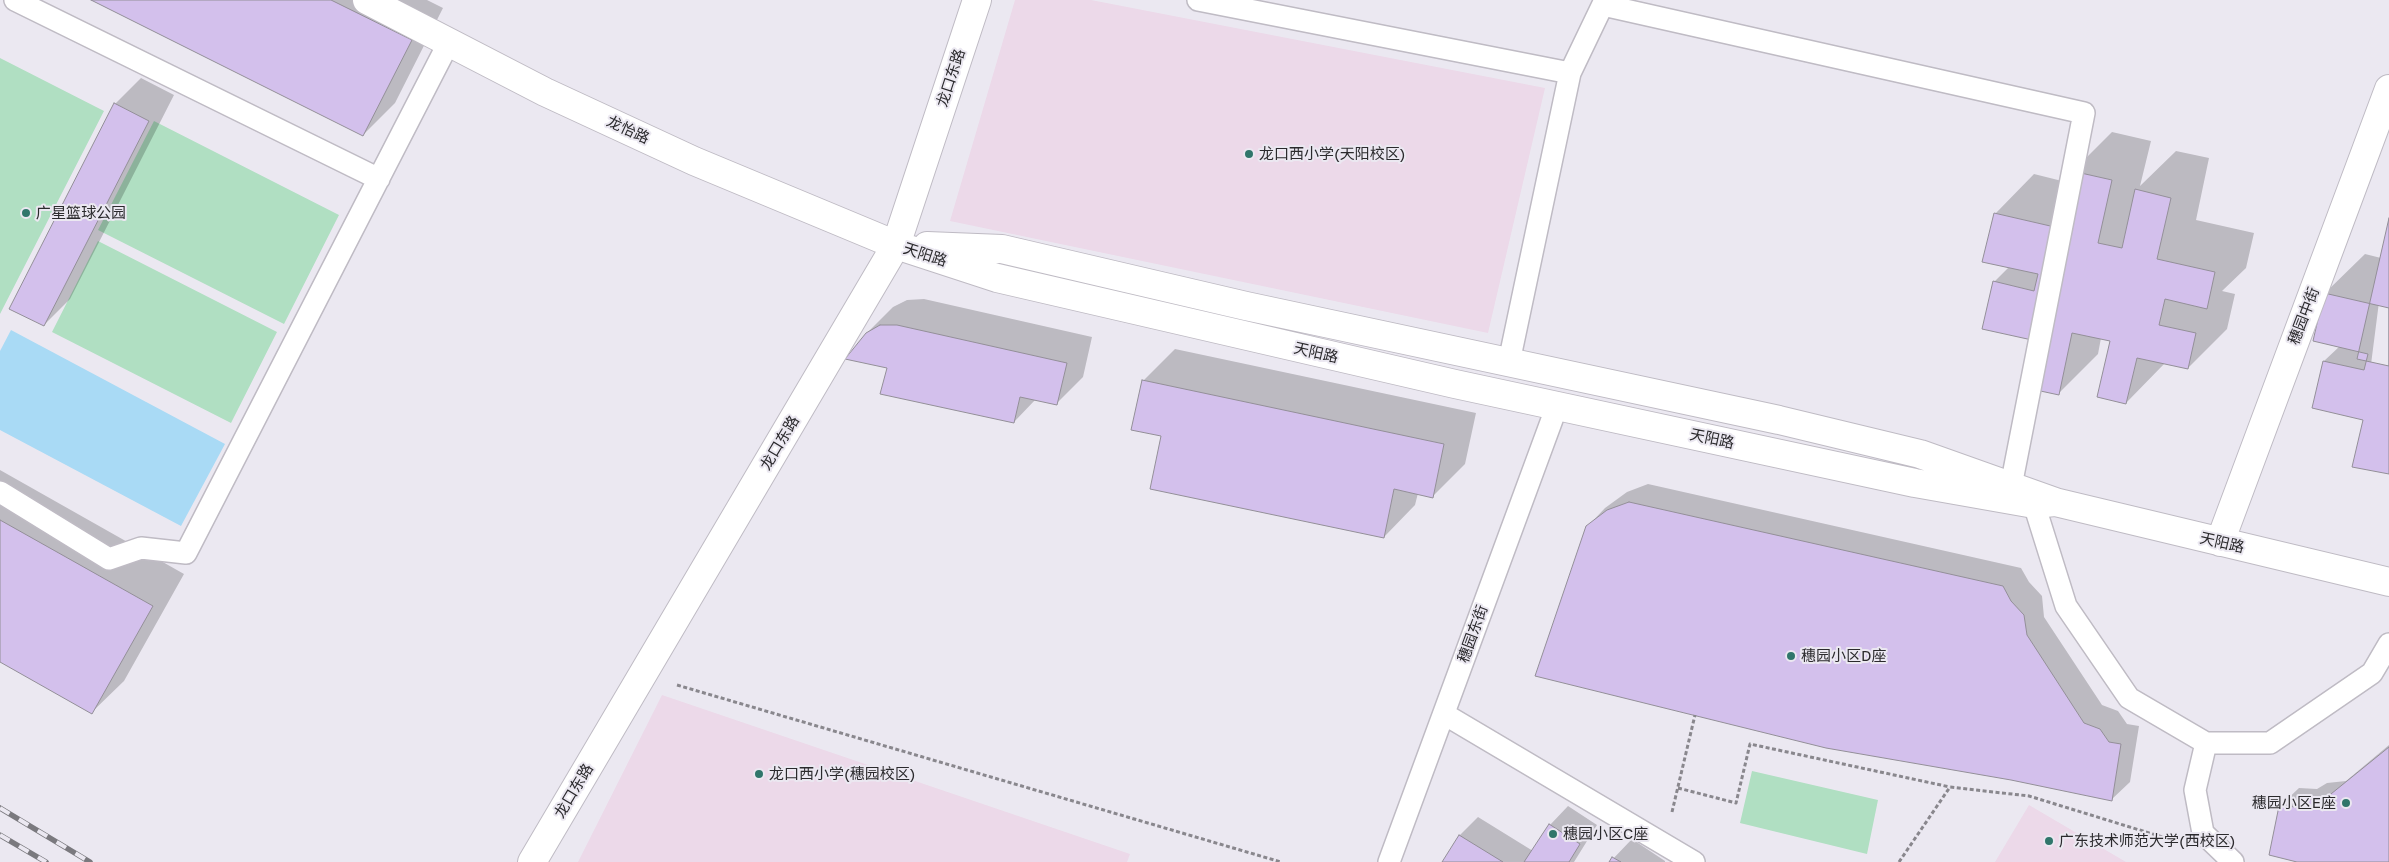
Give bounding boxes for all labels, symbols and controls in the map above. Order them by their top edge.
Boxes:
street label: 龙口东路 [933,47,969,109]
street label: 龙怡路 [604,112,652,148]
place label: 龙口西小学(天阳校区) [1259,145,1405,163]
marker: 龙口西小学(天阳校区) [1243,148,1255,160]
place label: 广星篮球公园 [36,204,126,222]
marker: 广星篮球公园 [20,207,32,219]
street label: 天阳路 [901,239,949,271]
street label: 穗园中街 [2285,285,2323,347]
street label: 天阳路 [1292,339,1340,367]
street label: 龙口东路 [757,413,803,473]
street label: 天阳路 [1688,426,1736,452]
street label: 天阳路 [2198,529,2246,557]
street label: 穗园东街 [1454,603,1492,665]
place label: 穗园小区D座 [1801,647,1886,665]
marker: 穗园小区D座 [1785,650,1797,662]
street label: 龙口东路 [551,761,597,821]
place label: 龙口西小学(穗园校区) [769,765,915,783]
marker: 龙口西小学(穗园校区) [753,768,765,780]
place label: 穗园小区E座 [2252,794,2336,812]
marker: 穗园小区E座 [2340,797,2352,809]
place label: 穗园小区C座 [1563,825,1648,843]
marker: 穗园小区C座 [1547,828,1559,840]
place label: 广东技术师范大学(西校区) [2059,832,2235,850]
marker: 广东技术师范大学(西校区) [2043,835,2055,847]

